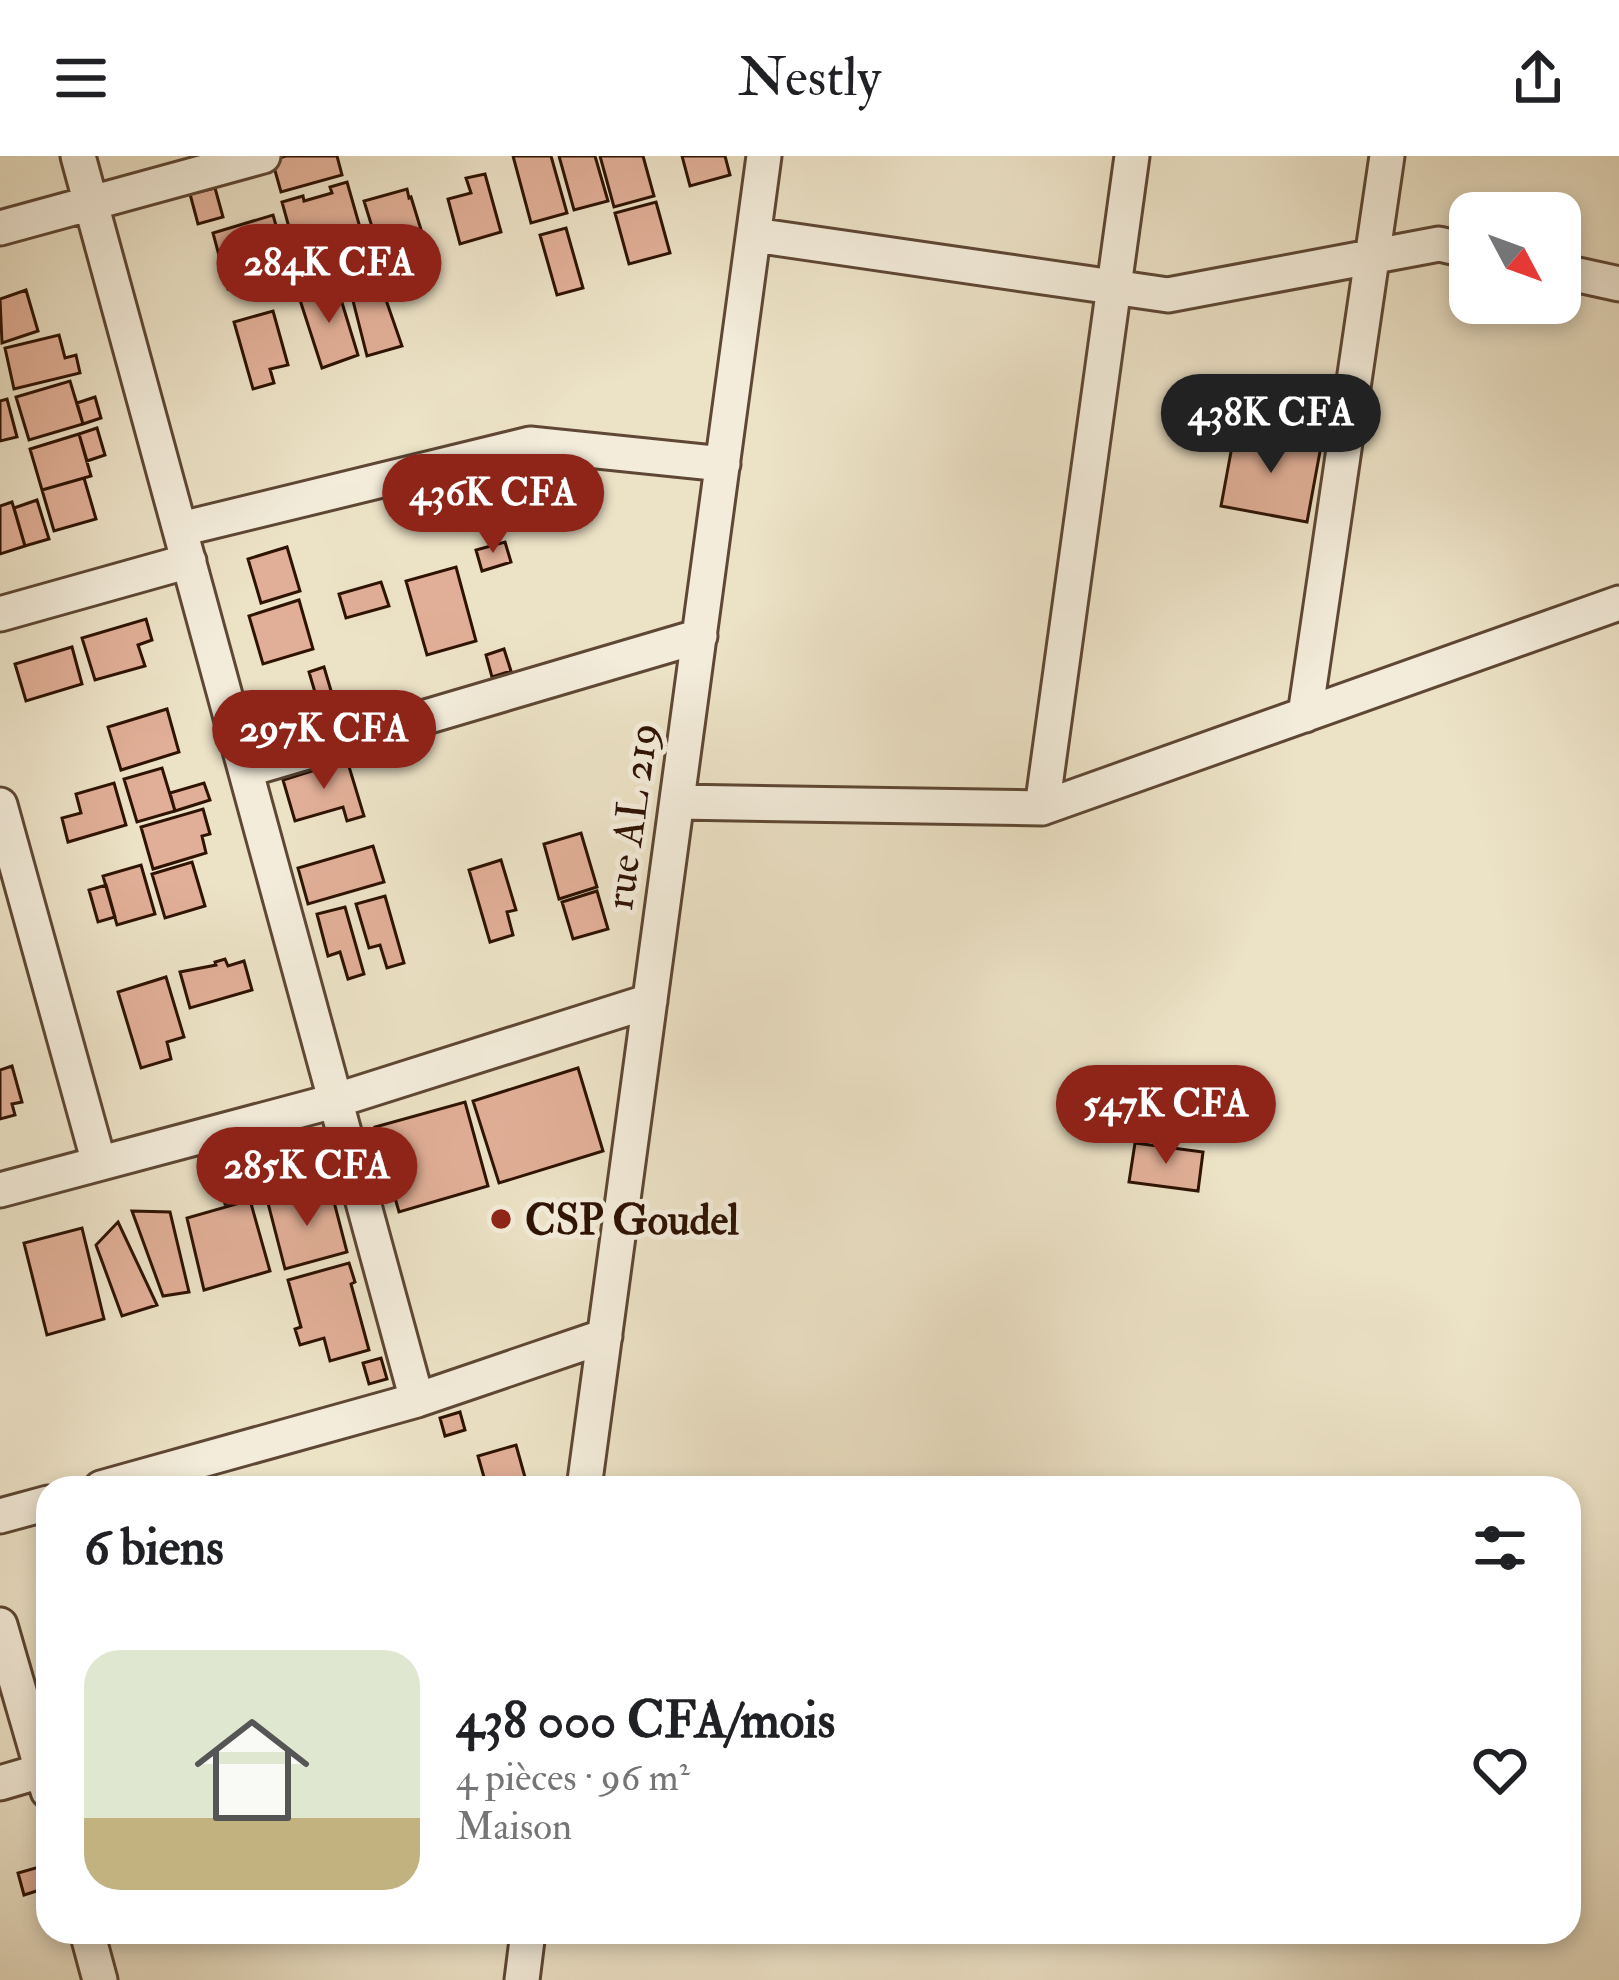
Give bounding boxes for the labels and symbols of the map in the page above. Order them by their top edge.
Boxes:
north arrow [1449,192,1581,324]
pin: 284K CFA [205,224,453,326]
pin: 438K CFA [1147,374,1395,476]
pin: 436K CFA [369,454,617,556]
pin: 297K CFA [200,690,448,792]
street label: rue AL 219 [593,720,671,913]
pin: 547K CFA [1042,1065,1290,1167]
pin: 285K CFA [183,1127,431,1229]
place label: CSP Goudel [525,1195,739,1247]
marker: CSP Goudel [488,1206,514,1232]

